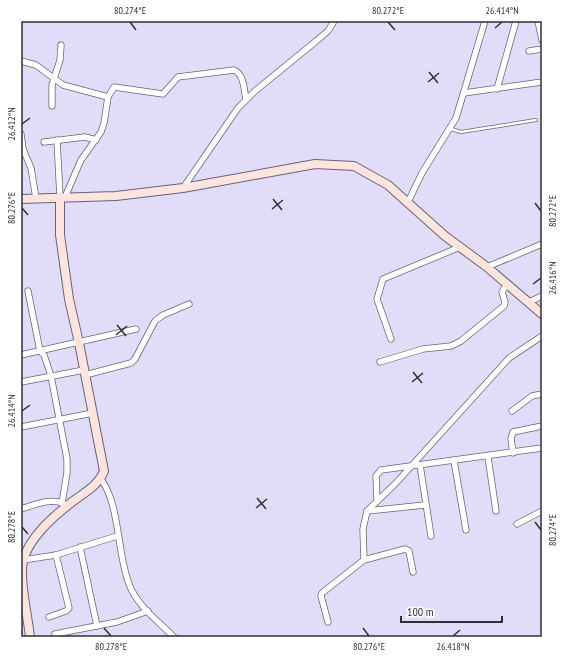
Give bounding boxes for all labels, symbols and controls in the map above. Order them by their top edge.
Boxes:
text: 80.274°E [114,4,146,17]
text: 80.272°E [372,4,404,17]
text: 26.414°N [485,4,519,17]
text: 26.412°N [5,107,18,141]
text: 80.276°E [5,192,18,224]
text: 80.272°E [546,195,559,227]
text: 26.416°N [546,261,559,295]
text: 26.414°N [5,394,18,428]
text: 80.278°E [5,511,18,543]
text: 80.274°E [546,514,559,546]
scale bar [401,598,502,624]
text: 100 m [407,604,434,619]
text: 80.278°E [95,640,127,653]
text: 80.276°E [353,640,385,653]
text: 26.418°N [436,640,470,653]

